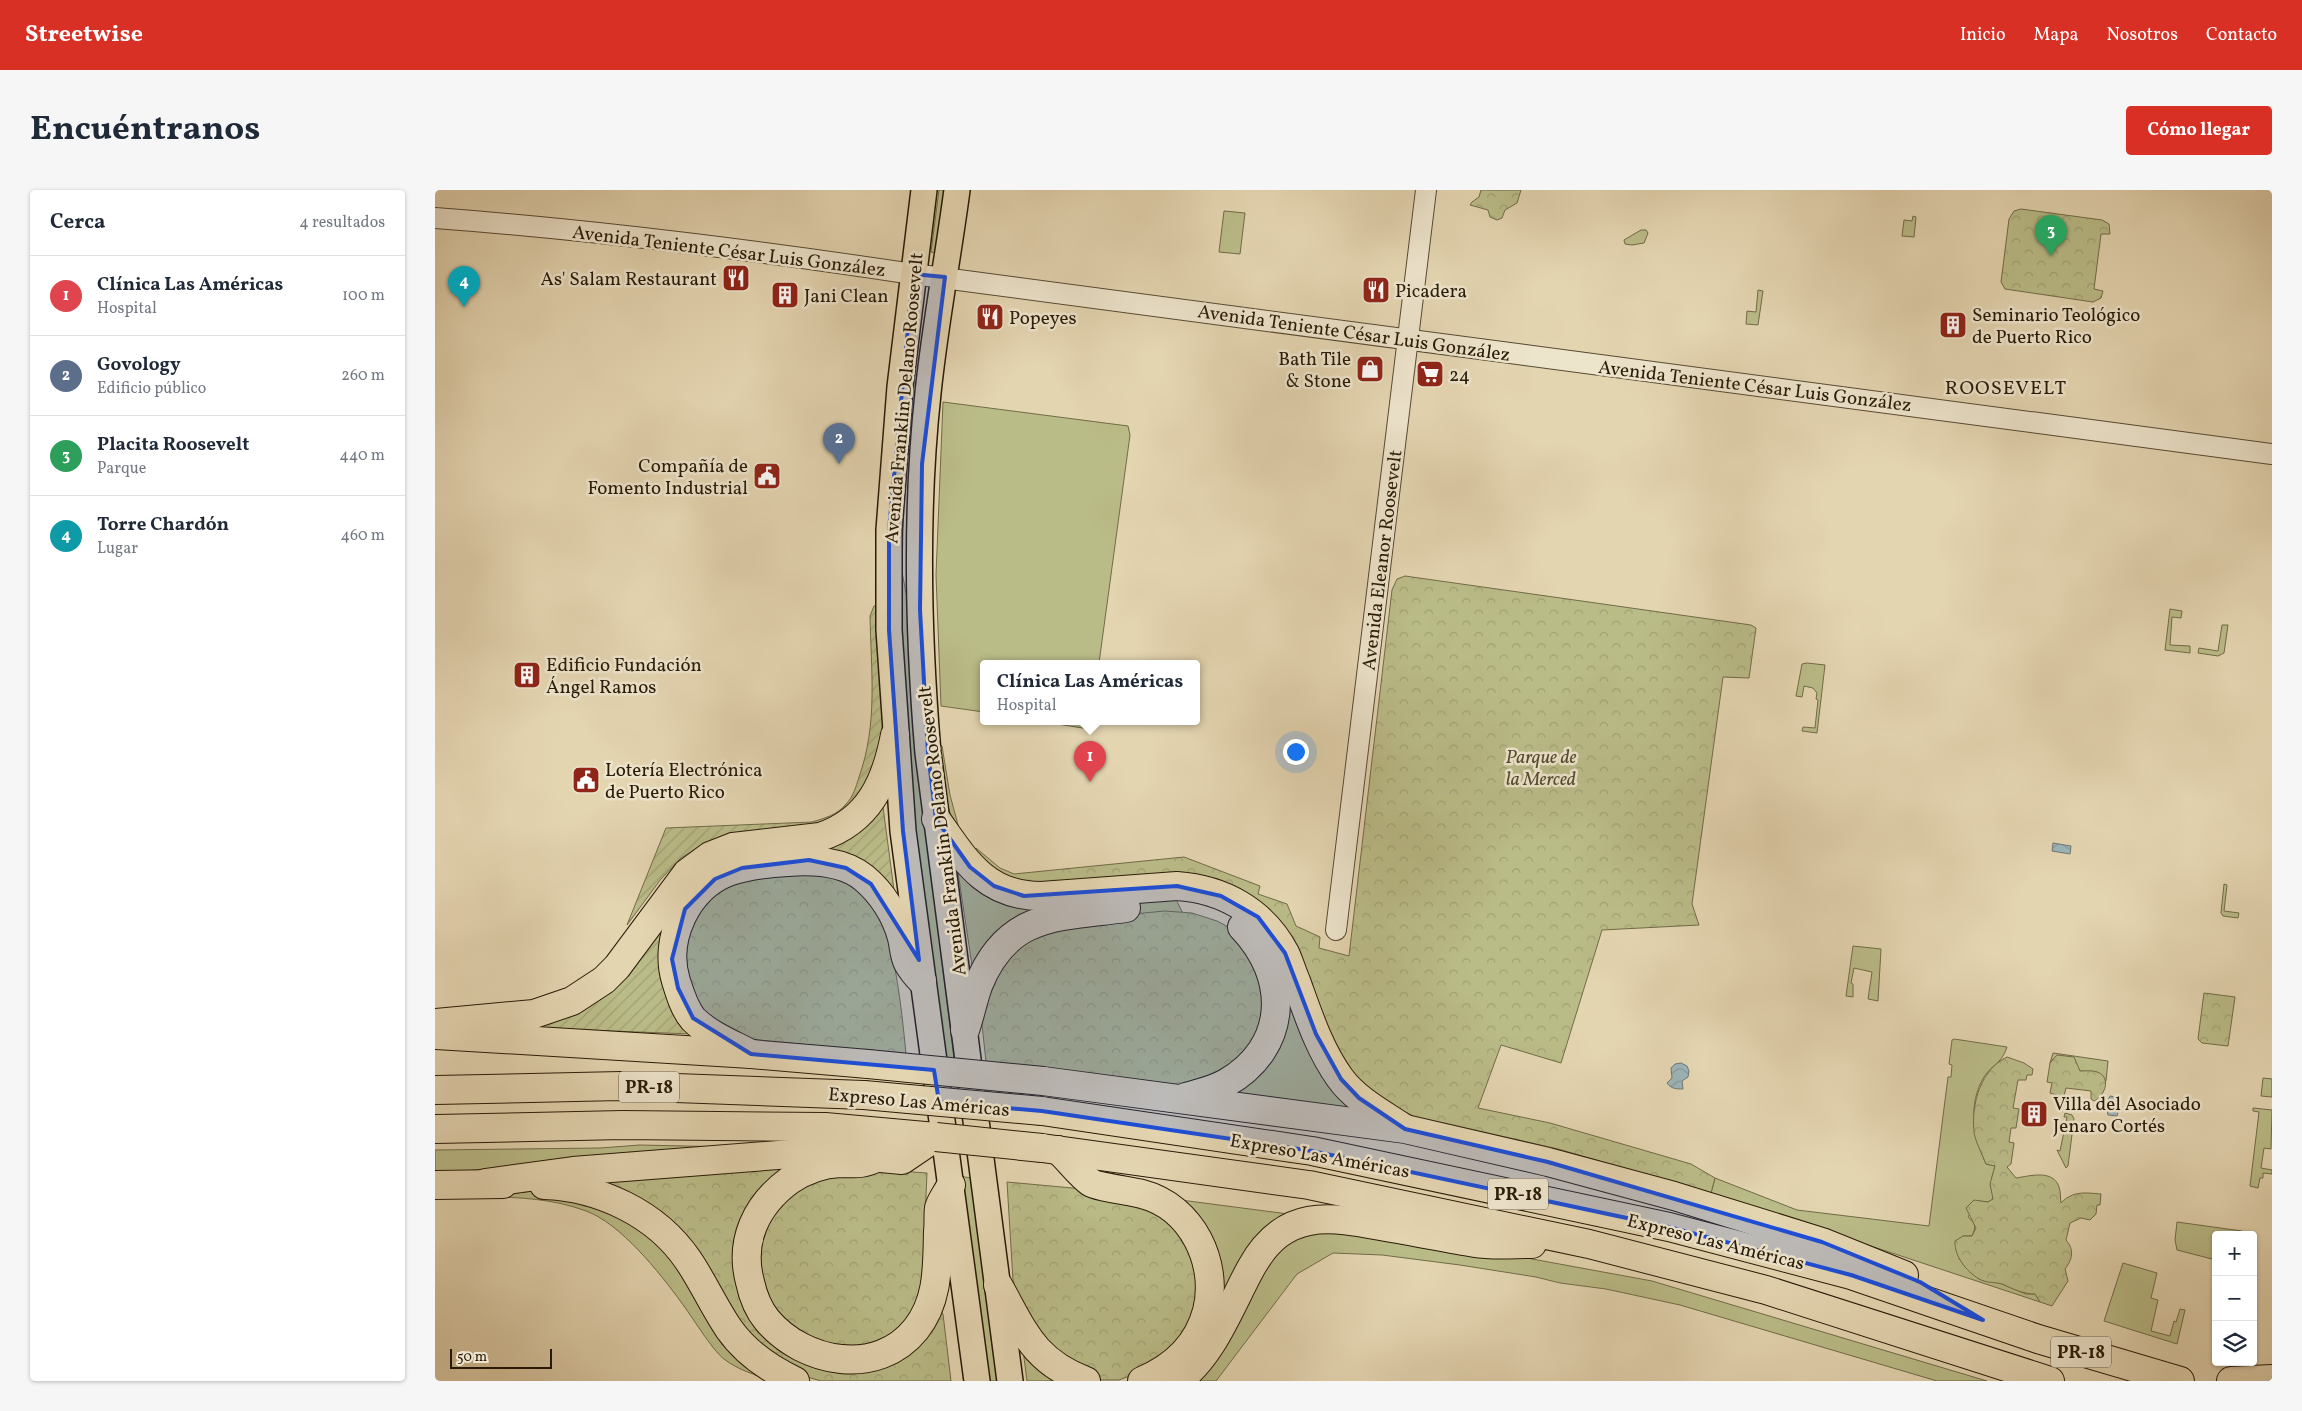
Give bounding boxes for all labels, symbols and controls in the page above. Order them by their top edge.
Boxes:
text: Streetwise [25,18,143,52]
text: Inicio [1960,23,2006,48]
text: Mapa [2034,23,2079,48]
text: Nosotros [2107,23,2178,48]
text: Contacto [2206,23,2277,48]
text: Encuéntranos [30,106,260,154]
button: Cómo llegar [2126,106,2272,155]
text: Cerca [50,208,105,237]
text: 4 resultados [299,212,385,234]
pin: 3 [2035,215,2067,256]
street label: Avenida Teniente César Luis González [571,220,887,284]
street label: Avenida Franklin Delano Roosevelt [879,251,931,545]
restaurant icon: As' Salam Restaurant [721,263,751,293]
pin: 4 [448,266,480,307]
place label: As' Salam Restaurant [541,267,717,293]
text: Clínica Las Américas [97,272,283,298]
restaurant icon: Picadera [1361,275,1391,305]
place label: Picadera [1395,279,1467,305]
building icon: Jani Clean [770,280,800,310]
place label: Jani Clean [804,284,888,310]
text: 1 [63,285,69,307]
text: 100 m [342,285,385,307]
text: Hospital [97,298,157,320]
street label: Avenida Teniente César Luis González [1196,299,1512,369]
restaurant icon: Popeyes [975,302,1005,332]
place label: Seminario Teológico de Puerto Rico [1972,303,2140,351]
place label: Popeyes [1009,306,1077,332]
building icon: Seminario Teológico de Puerto Rico [1938,310,1968,340]
place label: Bath Tile & Stone [1278,347,1351,395]
text: Govology [97,352,181,378]
shop icon: Bath Tile & Stone [1355,354,1385,384]
street label: Avenida Teniente César Luis González [1597,355,1913,419]
supermarket icon: 24 [1415,359,1445,389]
place label: 24 [1449,363,1470,389]
text: 2 [62,365,70,387]
text: 260 m [341,365,385,387]
district label: ROOSEVELT [1945,375,2067,403]
text: Edificio público [97,378,206,400]
pin: 2 [823,423,855,464]
text: Placita Roosevelt [97,432,249,458]
text: 3 [62,445,70,467]
text: 440 m [339,445,385,467]
street label: Avenida Eleanor Roosevelt [1357,448,1409,672]
place label: Compañía de Fomento Industrial [588,454,748,502]
text: Parque [97,458,146,480]
public building icon: Compañía de Fomento Industrial [752,461,782,491]
text: Torre Chardón [97,512,229,538]
text: 4 [61,525,71,547]
text: 460 m [341,525,385,547]
text: Lugar [97,538,138,560]
place label: Edificio Fundación Ángel Ramos [546,653,702,701]
building icon: Edificio Fundación Ángel Ramos [512,660,542,690]
popup [980,660,1200,725]
text: Clínica Las Américas [997,669,1183,695]
street label: Avenida Franklin Delano Roosevelt [912,684,974,977]
text: Hospital [997,695,1057,717]
your location [1283,739,1309,765]
pin: 1 [1074,741,1106,782]
park label: Parque de la Merced [1505,745,1577,793]
place label: Lotería Electrónica de Puerto Rico [605,758,763,806]
public building icon: Lotería Electrónica de Puerto Rico [571,765,601,795]
road number: PR-18 [619,1072,679,1102]
street label: Expreso Las Américas [827,1082,1011,1124]
place label: Villa del Asociado Jenaro Cortés [2053,1092,2201,1140]
building icon: Villa del Asociado Jenaro Cortés [2019,1099,2049,1129]
street label: Expreso Las Américas [1228,1128,1412,1186]
road number: PR-18 [1488,1179,1548,1210]
street label: Expreso Las Américas [1624,1208,1807,1278]
map controls [2212,1231,2257,1366]
button: + [2212,1231,2257,1276]
button: − [2212,1276,2257,1321]
button: layers [2212,1321,2257,1366]
road number: PR-18 [2051,1336,2111,1368]
scale bar [450,1346,553,1369]
text: 50 m [457,1348,487,1367]

